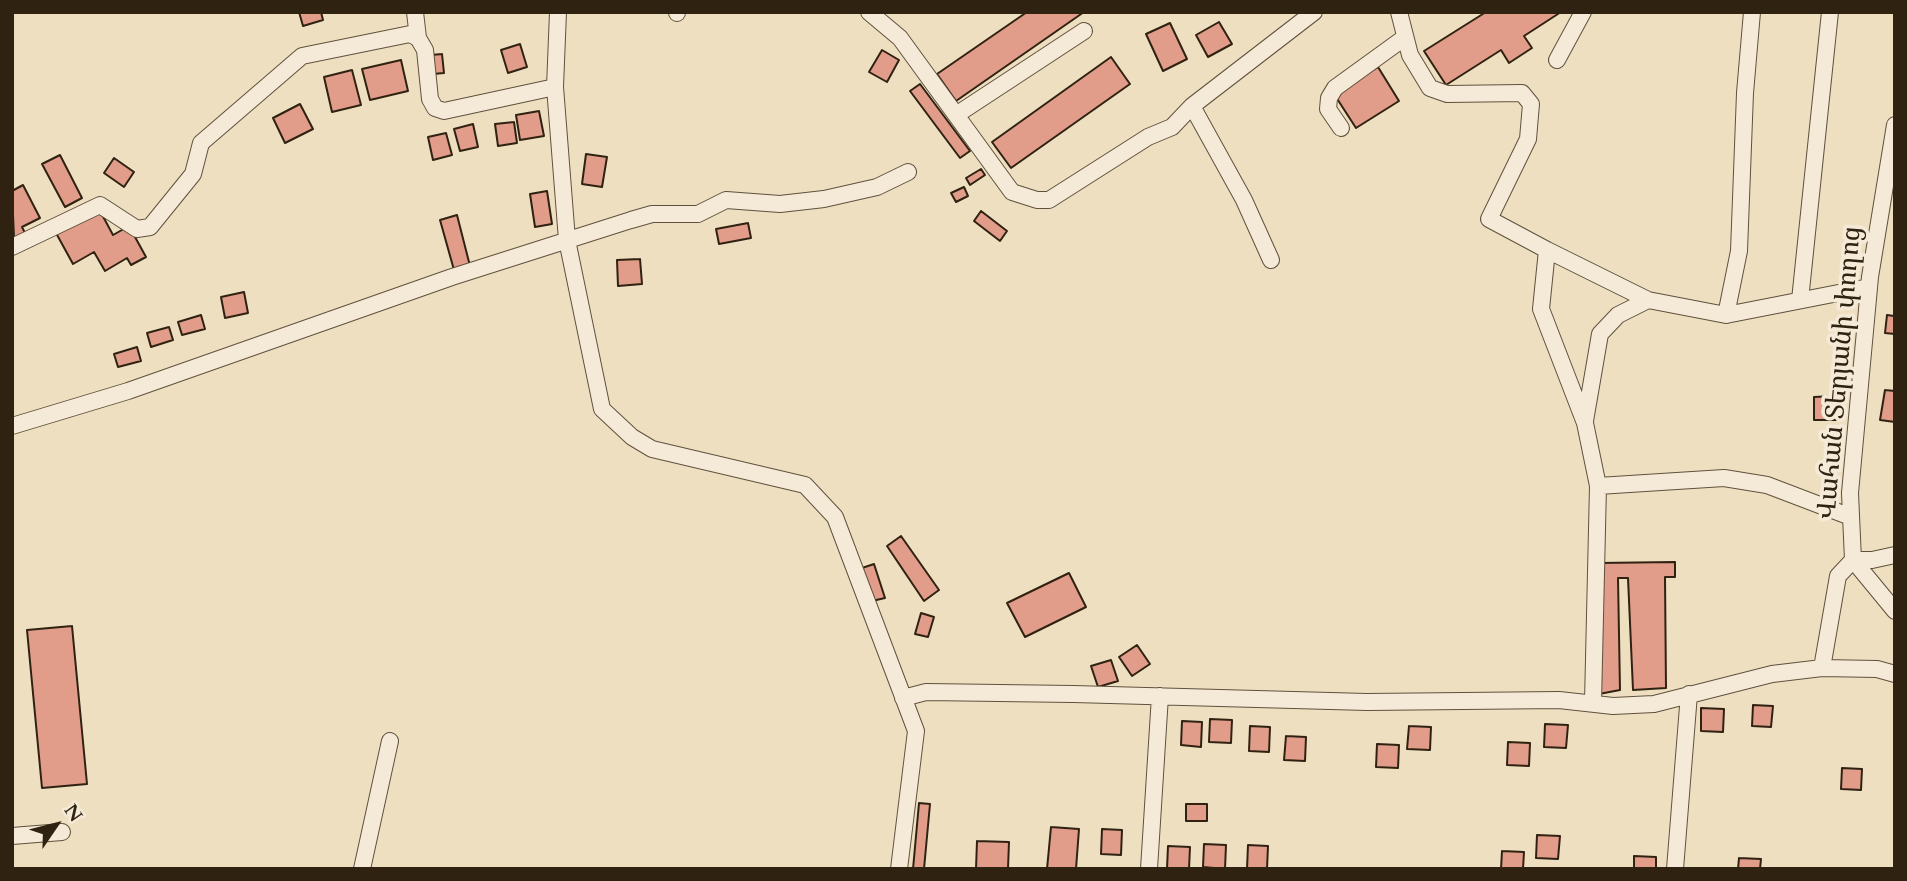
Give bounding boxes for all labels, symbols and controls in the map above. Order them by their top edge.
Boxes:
street label: Վահան Տերյանի փողոց [1813,225,1869,521]
north arrow [21,790,91,860]
text: N [58,799,89,827]

